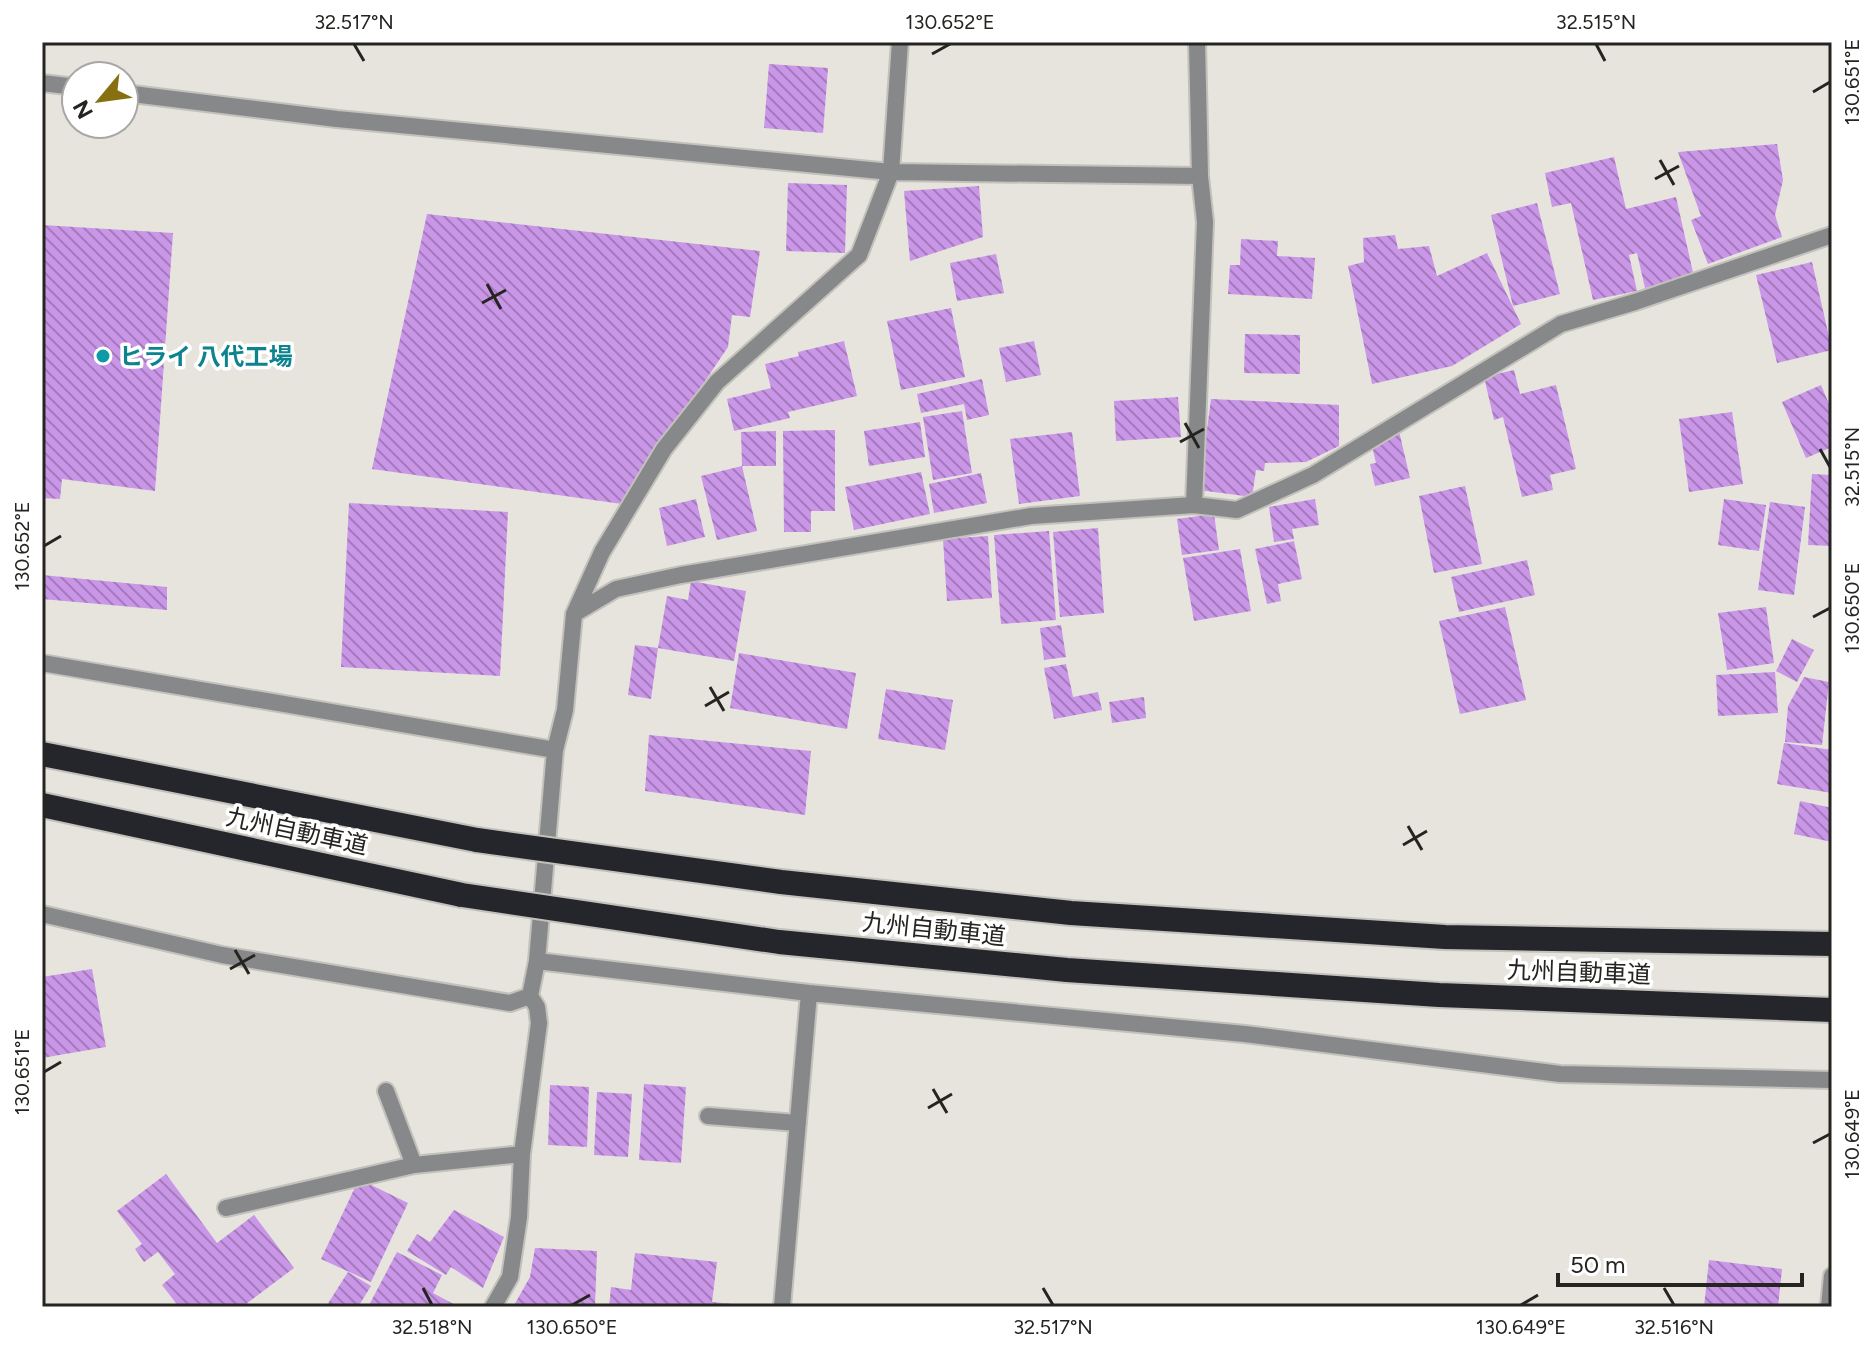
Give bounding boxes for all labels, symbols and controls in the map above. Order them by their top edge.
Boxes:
text: 32.517°N [314,10,394,34]
text: 130.652°E [905,10,995,34]
text: 32.515°N [1556,10,1636,34]
text: 130.651°E [1840,39,1864,125]
north arrow [60,60,140,140]
text: N [67,95,99,123]
place label: ヒライ 八代工場 [119,342,293,371]
marker: ヒライ 八代工場 [94,347,112,365]
text: 32.515°N [1840,427,1864,507]
text: 130.652°E [10,501,34,591]
text: 130.650°E [1840,563,1864,653]
street label: 九州自動車道 [224,802,370,860]
street label: 九州自動車道 [861,907,1007,951]
street label: 九州自動車道 [1507,955,1651,989]
text: 130.651°E [10,1029,34,1115]
text: 130.649°E [1840,1089,1864,1179]
scale bar [1558,1237,1802,1287]
text: 50 m [1570,1250,1626,1279]
text: 32.518°N [391,1315,473,1339]
text: 130.650°E [527,1315,617,1339]
text: 32.517°N [1013,1315,1093,1339]
text: 130.649°E [1476,1315,1566,1339]
text: 32.516°N [1634,1315,1714,1339]

